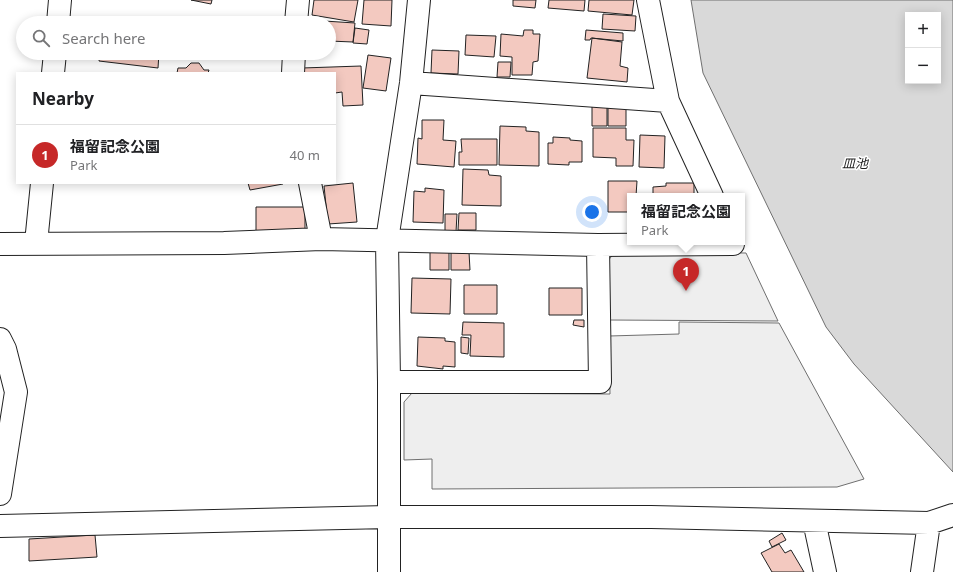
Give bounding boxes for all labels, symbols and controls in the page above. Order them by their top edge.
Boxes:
map controls [905,12,941,84]
button: + [905,12,941,48]
search box [16,16,336,60]
icon: search [30,27,52,49]
text: Search here [62,28,145,48]
button: − [905,48,941,84]
text: Nearby [32,87,94,110]
text: 福留記念公園 [70,136,160,156]
text: 1 [41,146,49,164]
text: 40 m [290,146,320,164]
water label: 皿池 [842,154,870,172]
text: Park [70,156,97,174]
popup [627,193,745,245]
text: 福留記念公園 [641,201,731,221]
your location [582,202,602,222]
text: Park [641,221,668,239]
pin: 1 [673,258,699,291]

